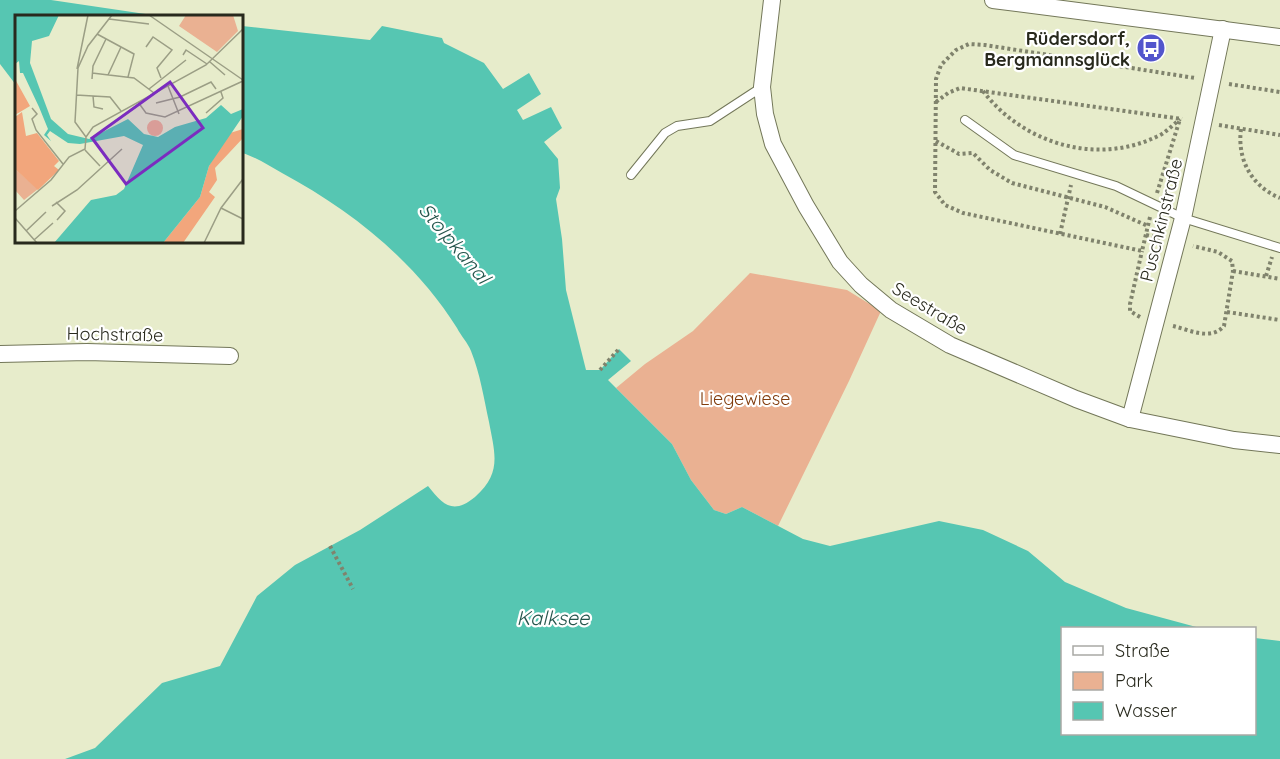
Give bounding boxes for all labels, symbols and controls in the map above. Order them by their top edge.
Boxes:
inset map [15,15,243,243]
place label: Rüdersdorf, Bergmannsglück [984,27,1130,71]
bus stop icon: Rüdersdorf, Bergmannsglück [1135,32,1167,64]
street label: Puschkinstraße [1135,156,1187,284]
water label: Stolpkanal [414,198,498,290]
street label: Seestraße [888,277,972,339]
street label: Hochstraße [66,322,164,346]
park label: Liegewiese [700,387,790,410]
water label: Kalksee [517,605,590,630]
legend [1061,627,1256,735]
text: Straße [1115,639,1170,662]
text: Park [1115,669,1153,692]
text: Wasser [1115,699,1177,722]

